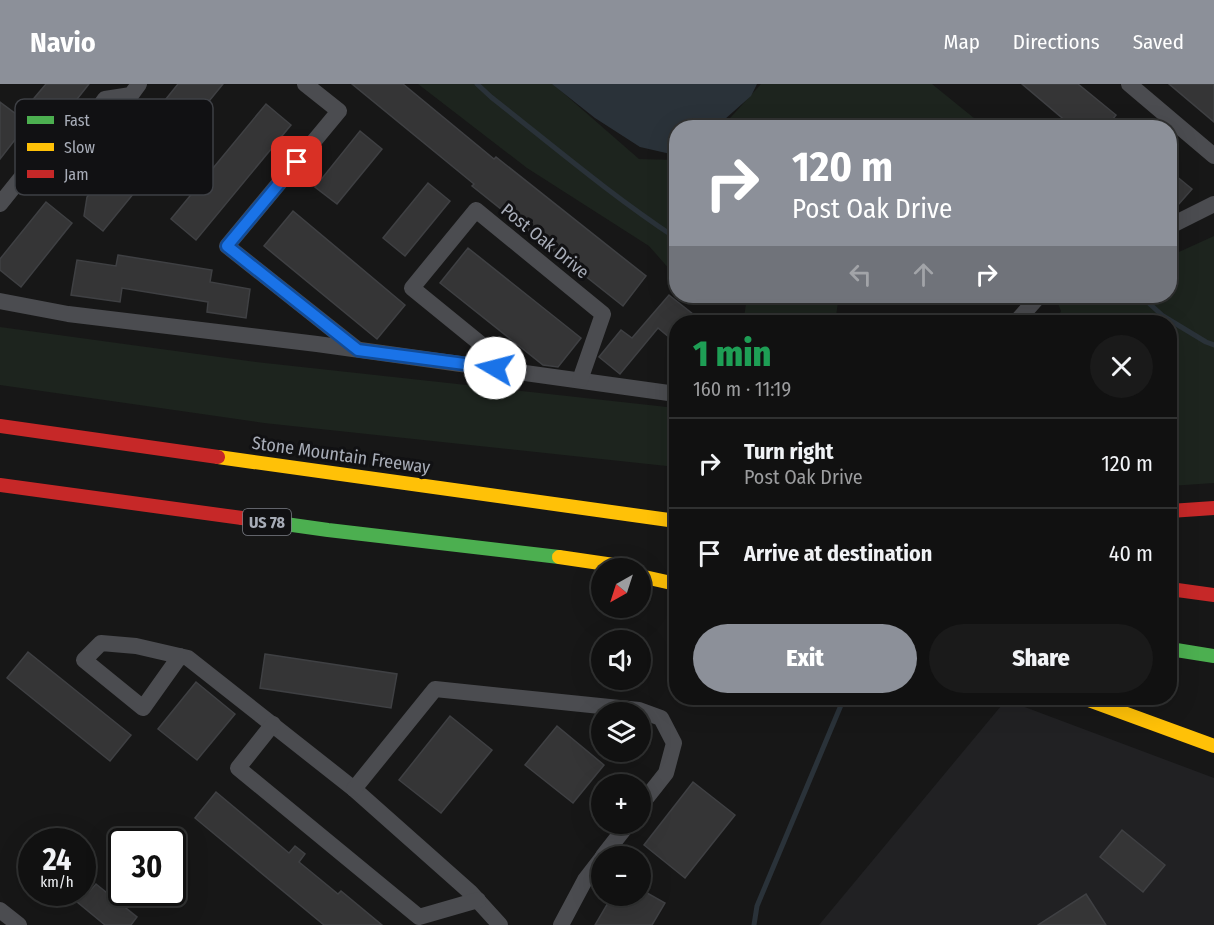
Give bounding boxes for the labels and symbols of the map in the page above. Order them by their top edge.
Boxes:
legend [15,99,213,195]
text: Fast [64,111,91,130]
pin [271,136,322,187]
text: Slow [64,138,95,157]
text: Jam [64,165,89,184]
street label: Post Oak Drive [497,199,594,283]
position arrow [463,336,527,400]
street label: Stone Mountain Freeway [251,432,431,478]
road number: US 78 [243,509,291,535]
north arrow [591,558,651,618]
speed limit sign: 30 [108,828,186,906]

